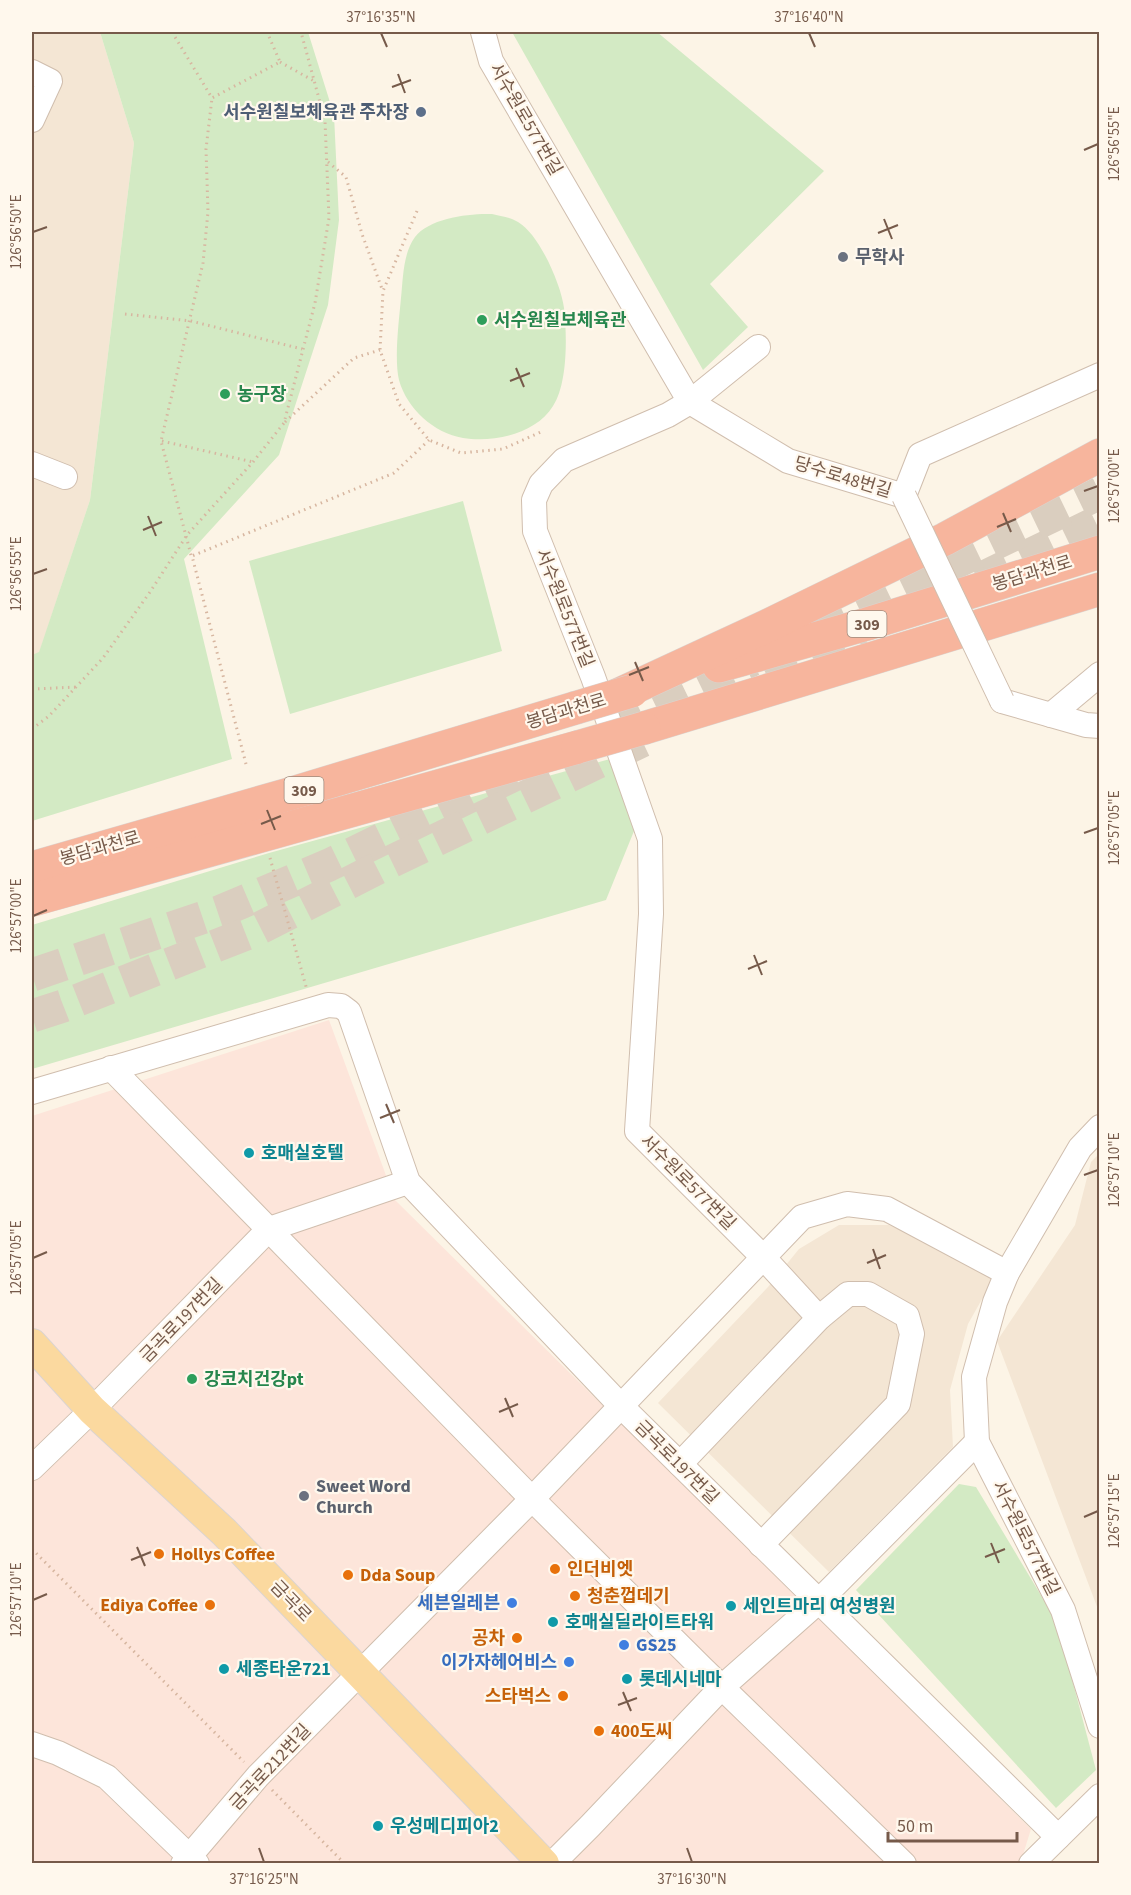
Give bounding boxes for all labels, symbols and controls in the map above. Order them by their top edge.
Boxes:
text: 37°16'35"N [346,7,416,28]
text: 37°16'40"N [774,7,844,28]
street label: 서수원로577번길 [483,58,568,180]
place label: 서수원칠보체육관 주차장 [223,100,409,125]
marker: 서수원칠보체육관 주차장 [414,105,428,119]
text: 126°56'55"E [1104,106,1125,182]
text: 126°56'50"E [6,194,27,270]
place label: 무학사 [855,245,905,270]
marker: 무학사 [836,250,850,264]
place label: 서수원칠보체육관 [494,308,627,333]
marker: 서수원칠보체육관 [475,313,489,327]
place label: 농구장 [237,382,287,407]
marker: 농구장 [218,387,232,401]
text: 126°57'00"E [1104,448,1125,524]
street label: 당수로48번길 [791,451,895,504]
text: 126°56'55"E [6,536,27,612]
street label: 서수원로577번길 [529,545,600,671]
street label: 봉담과천로 [989,549,1075,598]
road number: 309 [848,611,886,637]
street label: 봉담과천로 [523,687,609,736]
road number: 309 [284,777,324,803]
text: 126°57'05"E [1104,790,1125,866]
street label: 봉담과천로 [57,825,143,872]
text: 126°57'00"E [6,878,27,954]
street label: 서수원로577번길 [634,1129,741,1236]
text: 126°57'10"E [1104,1132,1125,1208]
place label: 호매실호텔 [261,1141,344,1166]
marker: 호매실호텔 [242,1146,256,1160]
text: 126°57'05"E [6,1220,27,1296]
street label: 금곡로197번길 [134,1272,228,1368]
place label: 강코치건강pt [204,1367,304,1392]
marker: 강코치건강pt [185,1372,199,1386]
street label: 금곡로197번길 [629,1415,724,1510]
text: 126°57'15"E [1104,1473,1125,1549]
place label: Sweet Word Church [316,1474,411,1520]
street label: 서수원로577번길 [986,1476,1065,1600]
marker: Sweet Word Church [297,1489,311,1503]
place label: Hollys Coffee [171,1542,275,1567]
marker: Hollys Coffee [152,1547,166,1561]
place label: 인더비엣 [567,1557,633,1582]
text: 126°57'10"E [6,1562,27,1638]
marker: 인더비엣 [548,1562,562,1576]
place label: Dda Soup [360,1563,435,1588]
marker: Dda Soup [341,1568,355,1582]
street label: 금곡로 [264,1575,317,1628]
place label: 청춘껍데기 [587,1584,670,1609]
marker: 청춘껍데기 [568,1589,582,1603]
place label: 세븐일레븐 [417,1591,500,1616]
place label: Ediya Coffee [100,1593,198,1618]
place label: 세인트마리 여성병원 [743,1594,896,1619]
marker: 세븐일레븐 [505,1596,519,1610]
marker: Ediya Coffee [203,1598,217,1612]
marker: 세인트마리 여성병원 [724,1599,738,1613]
place label: 호매실딜라이트타워 [565,1610,714,1635]
marker: 호매실딜라이트타워 [546,1615,560,1629]
place label: 공차 [472,1626,505,1651]
marker: 공차 [510,1631,524,1645]
place label: GS25 [636,1633,677,1658]
marker: GS25 [617,1638,631,1652]
place label: 이가자헤어비스 [441,1650,557,1675]
marker: 이가자헤어비스 [562,1655,576,1669]
place label: 세종타운721 [236,1657,331,1682]
marker: 세종타운721 [217,1662,231,1676]
place label: 롯데시네마 [639,1667,722,1692]
marker: 롯데시네마 [620,1672,634,1686]
place label: 스타벅스 [485,1684,551,1709]
marker: 스타벅스 [556,1689,570,1703]
street label: 금곡로212번길 [224,1719,317,1816]
place label: 400도씨 [611,1719,673,1744]
marker: 400도씨 [592,1724,606,1738]
scale bar [888,1805,1017,1843]
place label: 우성메디피아2 [390,1814,499,1839]
text: 50 m [897,1814,933,1839]
marker: 우성메디피아2 [371,1819,385,1833]
text: 37°16'25"N [229,1869,299,1890]
text: 37°16'30"N [657,1869,727,1890]

